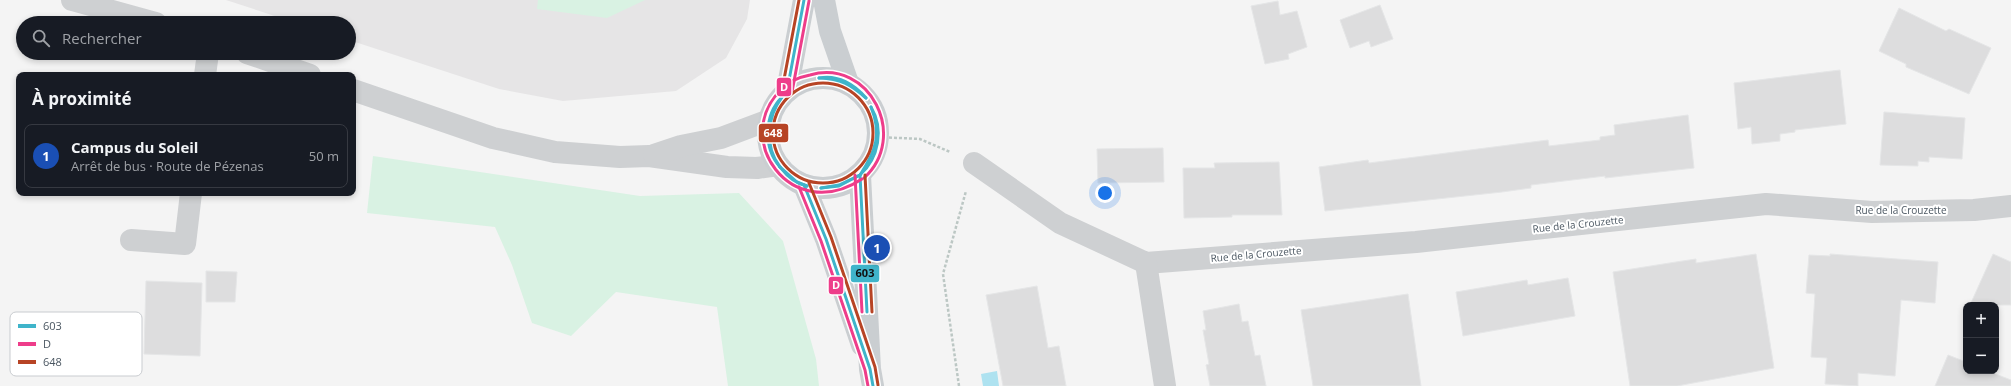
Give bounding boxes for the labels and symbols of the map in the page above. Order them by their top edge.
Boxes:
line badge: D [776,77,792,97]
text: D [780,79,788,94]
line badge: 648 [758,123,789,143]
text: 648 [764,125,782,140]
your location [1095,183,1115,203]
street label: Rue de la Crouzette [1855,203,1947,217]
street label: Rue de la Crouzette [1532,212,1624,236]
pin: 1 [864,233,890,263]
street label: Rue de la Crouzette [1210,243,1302,265]
line badge: 603 [850,264,880,283]
text: 603 [856,265,874,280]
line badge: D [828,276,844,295]
text: D [832,277,840,292]
legend [10,312,142,376]
text: 603 [43,318,62,333]
text: D [43,336,51,351]
text: 648 [43,354,62,369]

